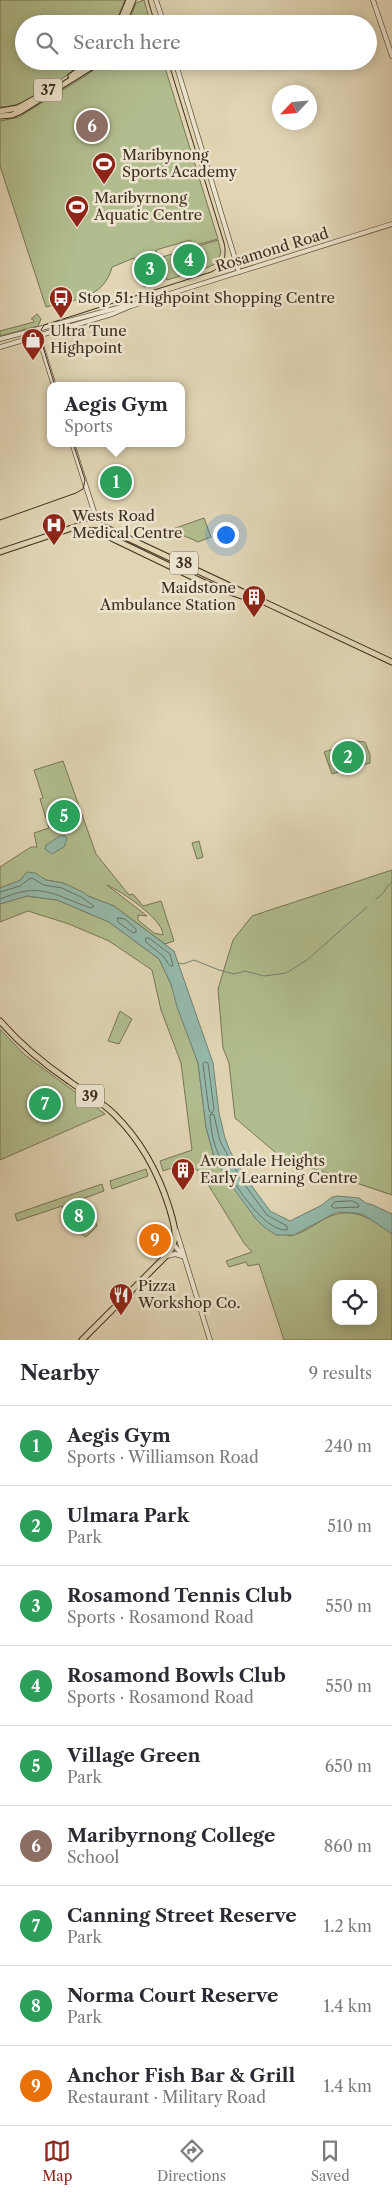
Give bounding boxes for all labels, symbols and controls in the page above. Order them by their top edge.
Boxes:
search box [15,15,377,70]
icon: search [33,29,61,57]
text: Search here [73,31,181,54]
road number: 37 [34,78,62,102]
north arrow [272,85,317,130]
pin: 6 [76,107,108,145]
place label: Maribynong Sports Academy [122,145,238,181]
sports icon: Maribynong Sports Academy [91,151,117,185]
place label: Maribyrnong Aquatic Centre [93,188,202,224]
sports icon: Maribyrnong Aquatic Centre [64,194,90,228]
street label: Rosamond Road [213,223,331,276]
pin: 4 [173,241,205,279]
pin: 3 [134,250,166,288]
bus stop icon: Stop 51: Highpoint Shopping Centre [48,285,74,319]
place label: Stop 51: Highpoint Shopping Centre [78,288,335,307]
place label: Ultra Tune Highpoint [50,321,127,357]
shop icon: Ultra Tune Highpoint [20,327,46,361]
popup [47,382,185,447]
text: Aegis Gym [64,393,168,416]
text: Sports [64,416,113,436]
pin: 1 [100,463,132,501]
place label: Wests Road Medical Centre [71,506,182,542]
hospital icon: Wests Road Medical Centre [41,512,67,546]
your location [213,522,239,548]
road number: 38 [170,552,198,574]
place label: Maidstone Ambulance Station [99,578,237,614]
building icon: Maidstone Ambulance Station [241,584,267,618]
pin: 2 [332,738,364,776]
pin: 5 [48,797,80,835]
road number: 39 [76,1084,104,1108]
pin: 7 [29,1085,61,1123]
place label: Avondale Heights Early Learning Centre [199,1151,358,1187]
building icon: Avondale Heights Early Learning Centre [170,1157,196,1191]
pin: 8 [63,1197,95,1235]
pin: 9 [139,1221,171,1259]
place label: Pizza Workshop Co. [137,1276,240,1312]
map controls [332,1280,377,1325]
button: locate [332,1280,377,1325]
restaurant icon: Pizza Workshop Co. [108,1282,134,1316]
text: Nearby [20,1360,99,1385]
text: 9 results [309,1363,372,1383]
text: Aegis Gym [67,1424,171,1447]
text: 1 [32,1436,40,1456]
text: 240 m [324,1436,372,1456]
text: Sports · Williamson Road [67,1447,259,1467]
text: Ulmara Park [67,1504,189,1527]
text: 2 [31,1516,41,1536]
text: 510 m [327,1516,372,1536]
text: Park [67,1527,102,1547]
text: Rosamond Tennis Club [67,1584,292,1607]
text: 3 [31,1596,41,1616]
text: 550 m [325,1596,372,1616]
text: Sports · Rosamond Road [67,1607,254,1627]
text: Rosamond Bowls Club [67,1664,286,1687]
text: 4 [31,1676,41,1696]
text: 550 m [325,1676,372,1696]
text: Sports · Rosamond Road [67,1687,254,1707]
text: Village Green [67,1744,201,1767]
text: 5 [32,1756,40,1776]
text: 650 m [325,1756,372,1776]
text: Park [67,1767,102,1787]
text: Maribyrnong College [67,1824,275,1847]
text: 6 [31,1836,41,1856]
text: 860 m [324,1836,372,1856]
text: School [67,1847,119,1867]
text: Canning Street Reserve [67,1904,297,1927]
text: 7 [32,1916,40,1936]
text: 1.2 km [323,1916,372,1936]
text: Park [67,1927,102,1947]
text: Norma Court Reserve [67,1984,278,2007]
text: 8 [31,1996,41,2016]
text: 1.4 km [323,1996,372,2016]
text: Park [67,2007,102,2027]
text: Anchor Fish Bar & Grill [67,2064,295,2087]
text: 9 [31,2076,41,2096]
text: 1.4 km [323,2076,372,2096]
text: Restaurant · Military Road [67,2087,266,2107]
tab: Map [42,2137,72,2185]
tab: Directions [157,2137,226,2185]
tab: Saved [311,2137,350,2185]

